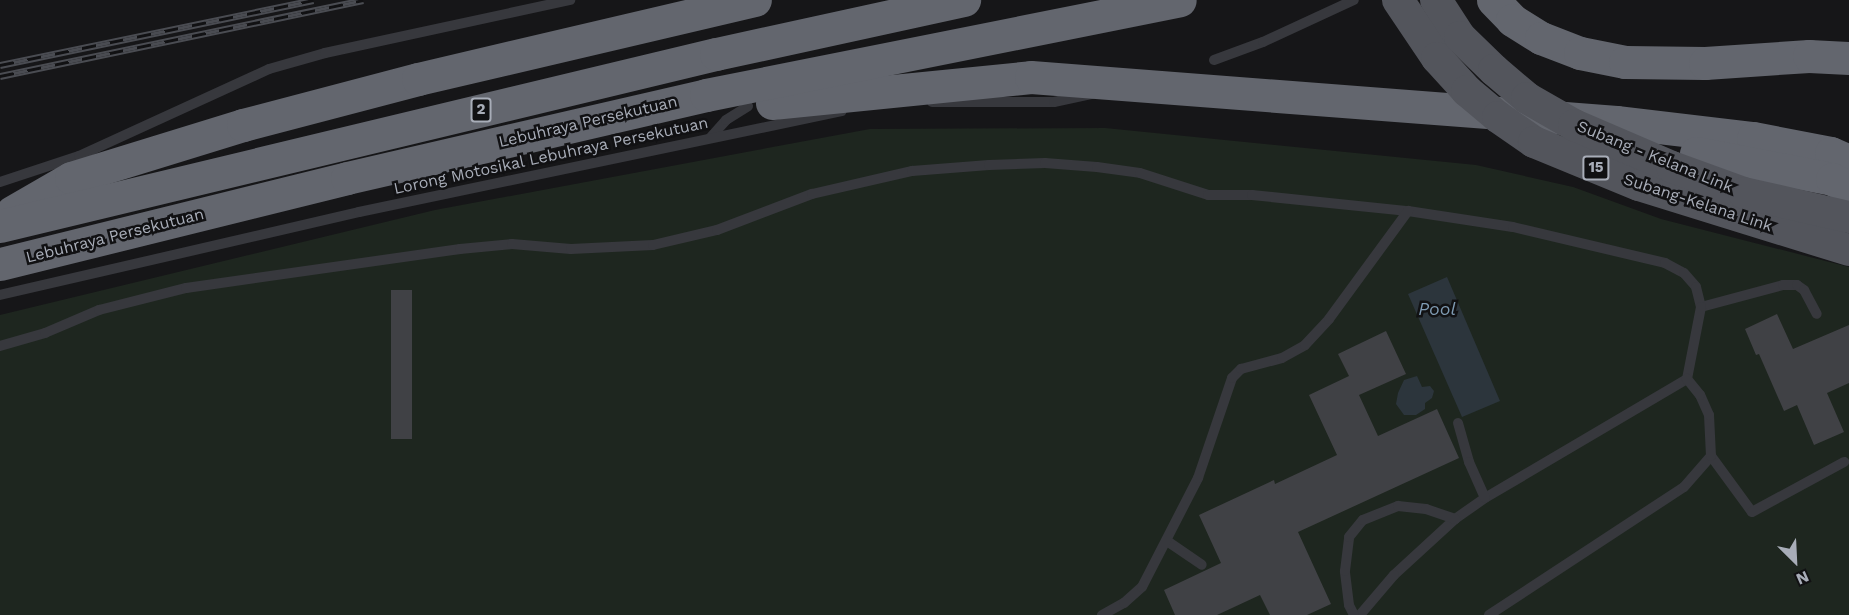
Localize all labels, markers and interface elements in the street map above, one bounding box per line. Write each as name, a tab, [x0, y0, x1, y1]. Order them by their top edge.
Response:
street label: Lebuhraya Persekutuan	[497, 92, 679, 152]
road number: 2	[470, 98, 492, 122]
street label: Lorong Motosikal Lebuhraya Persekutuan	[392, 113, 710, 199]
street label: Subang - Kelana Link	[1574, 117, 1736, 197]
road number: 15	[1581, 156, 1611, 180]
street label: Subang-Kelana Link	[1621, 170, 1775, 236]
street label: Lebuhraya Persekutuan	[24, 205, 206, 267]
water label: Pool	[1418, 298, 1456, 320]
north arrow	[1765, 531, 1825, 591]
text: N	[1793, 567, 1812, 589]

